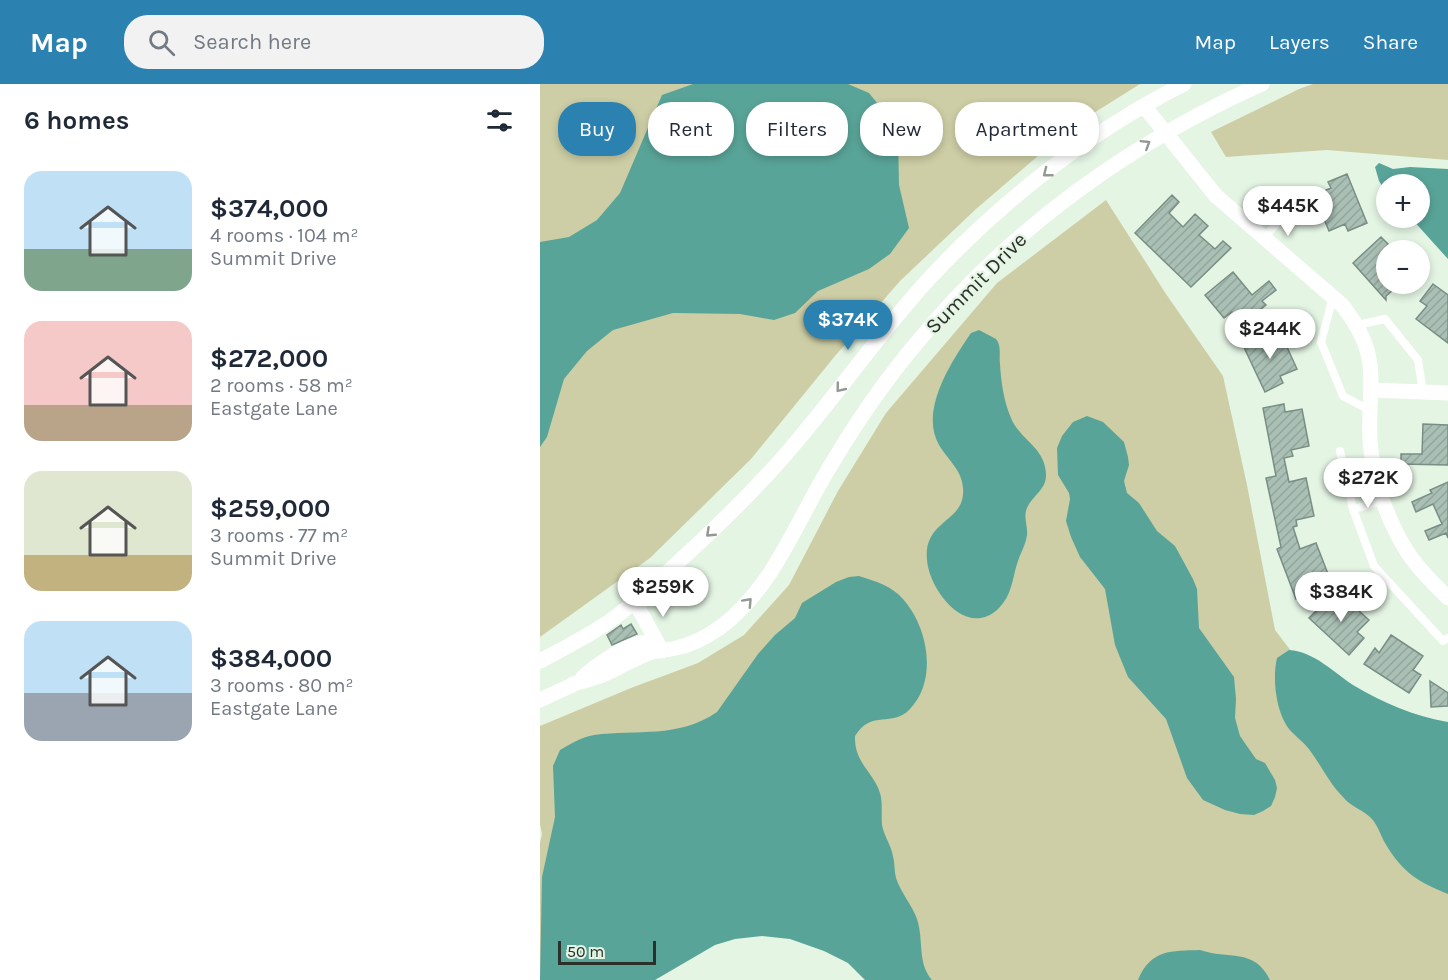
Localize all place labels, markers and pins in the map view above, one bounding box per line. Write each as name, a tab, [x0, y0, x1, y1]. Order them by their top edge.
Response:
pin: $445K	[1246, 186, 1330, 237]
pin: $374K	[806, 300, 890, 351]
pin: $244K	[1228, 309, 1312, 360]
pin: $272K	[1326, 458, 1410, 509]
pin: $259K	[621, 567, 705, 618]
pin: $384K	[1299, 572, 1383, 623]

